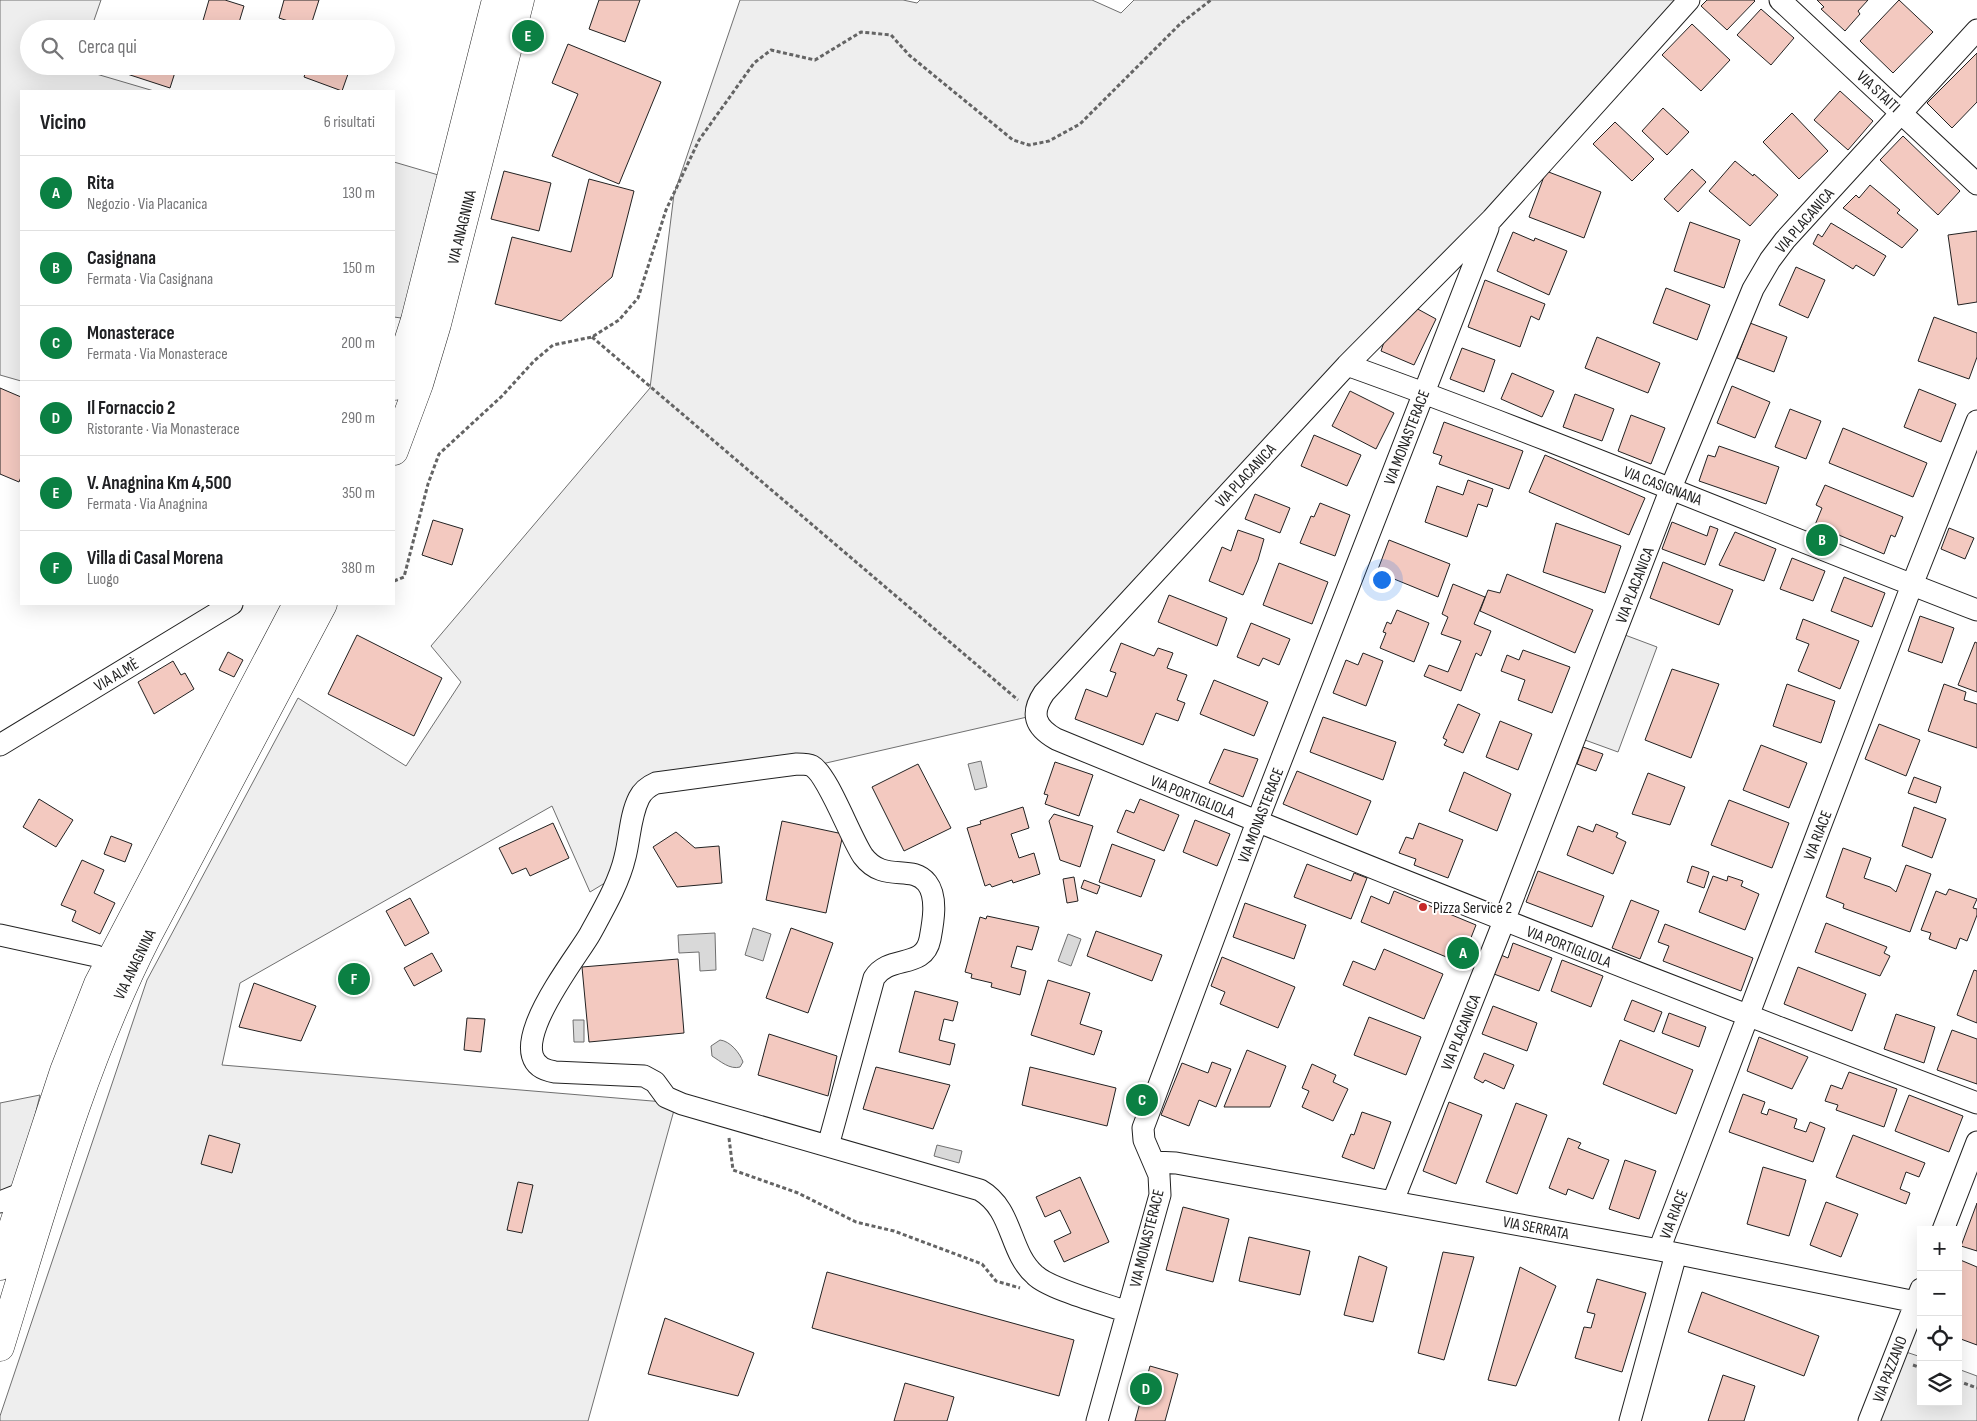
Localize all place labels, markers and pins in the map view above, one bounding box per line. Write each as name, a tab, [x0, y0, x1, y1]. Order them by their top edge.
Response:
pin: E	[512, 17, 544, 55]
pin: B	[1806, 521, 1838, 559]
place label: Pizza Service 2	[1433, 899, 1512, 918]
marker: Pizza Service 2	[1417, 901, 1429, 913]
pin: A	[1447, 934, 1479, 972]
pin: F	[338, 960, 370, 998]
pin: C	[1126, 1081, 1158, 1119]
pin: D	[1130, 1370, 1162, 1408]

